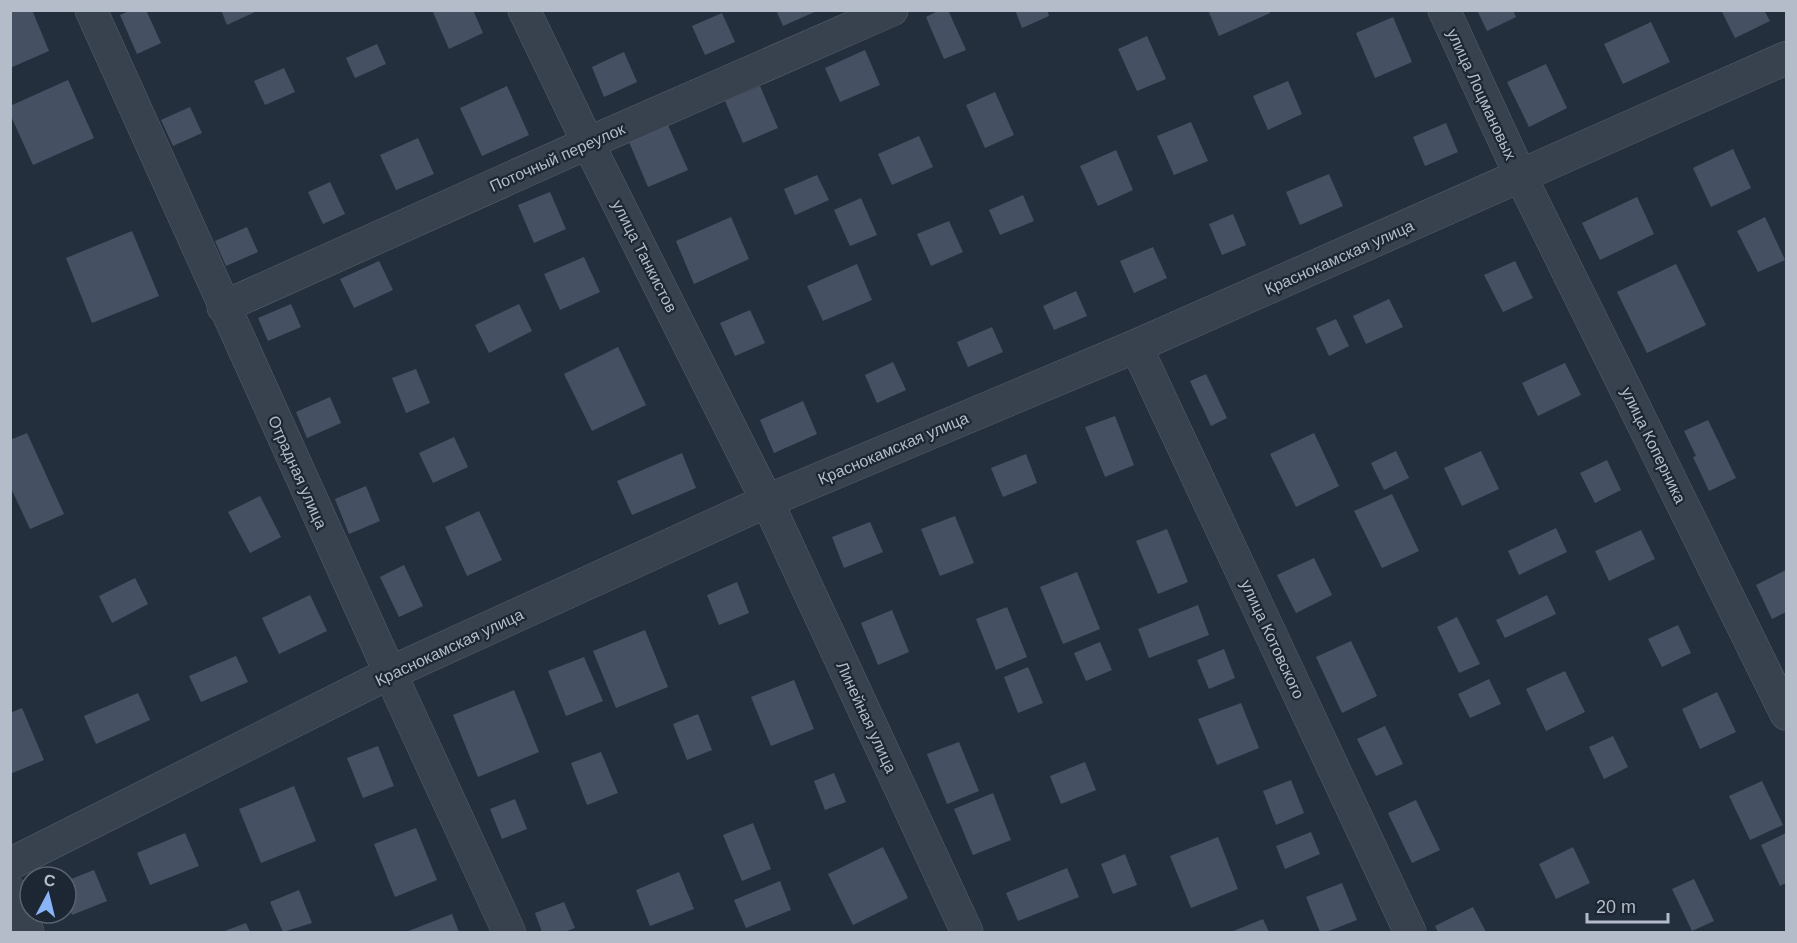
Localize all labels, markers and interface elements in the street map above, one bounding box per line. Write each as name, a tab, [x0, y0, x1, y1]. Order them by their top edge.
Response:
street label: улица Лоцмановых	[1444, 26, 1519, 162]
street label: Поточный переулок	[487, 120, 628, 195]
street label: улица Танкистов	[609, 197, 680, 315]
street label: Краснокамская улица	[1262, 217, 1416, 298]
street label: улица Коперника	[1618, 384, 1689, 506]
street label: Краснокамская улица	[816, 409, 971, 488]
street label: Отрадная улица	[265, 413, 330, 531]
street label: улица Котовского	[1238, 577, 1308, 701]
street label: Краснокамская улица	[372, 606, 526, 689]
street label: Линейная улица	[833, 659, 900, 776]
north arrow	[18, 865, 78, 925]
text: С	[43, 871, 57, 890]
scale bar	[1587, 886, 1668, 924]
text: 20 m	[1596, 897, 1636, 917]

